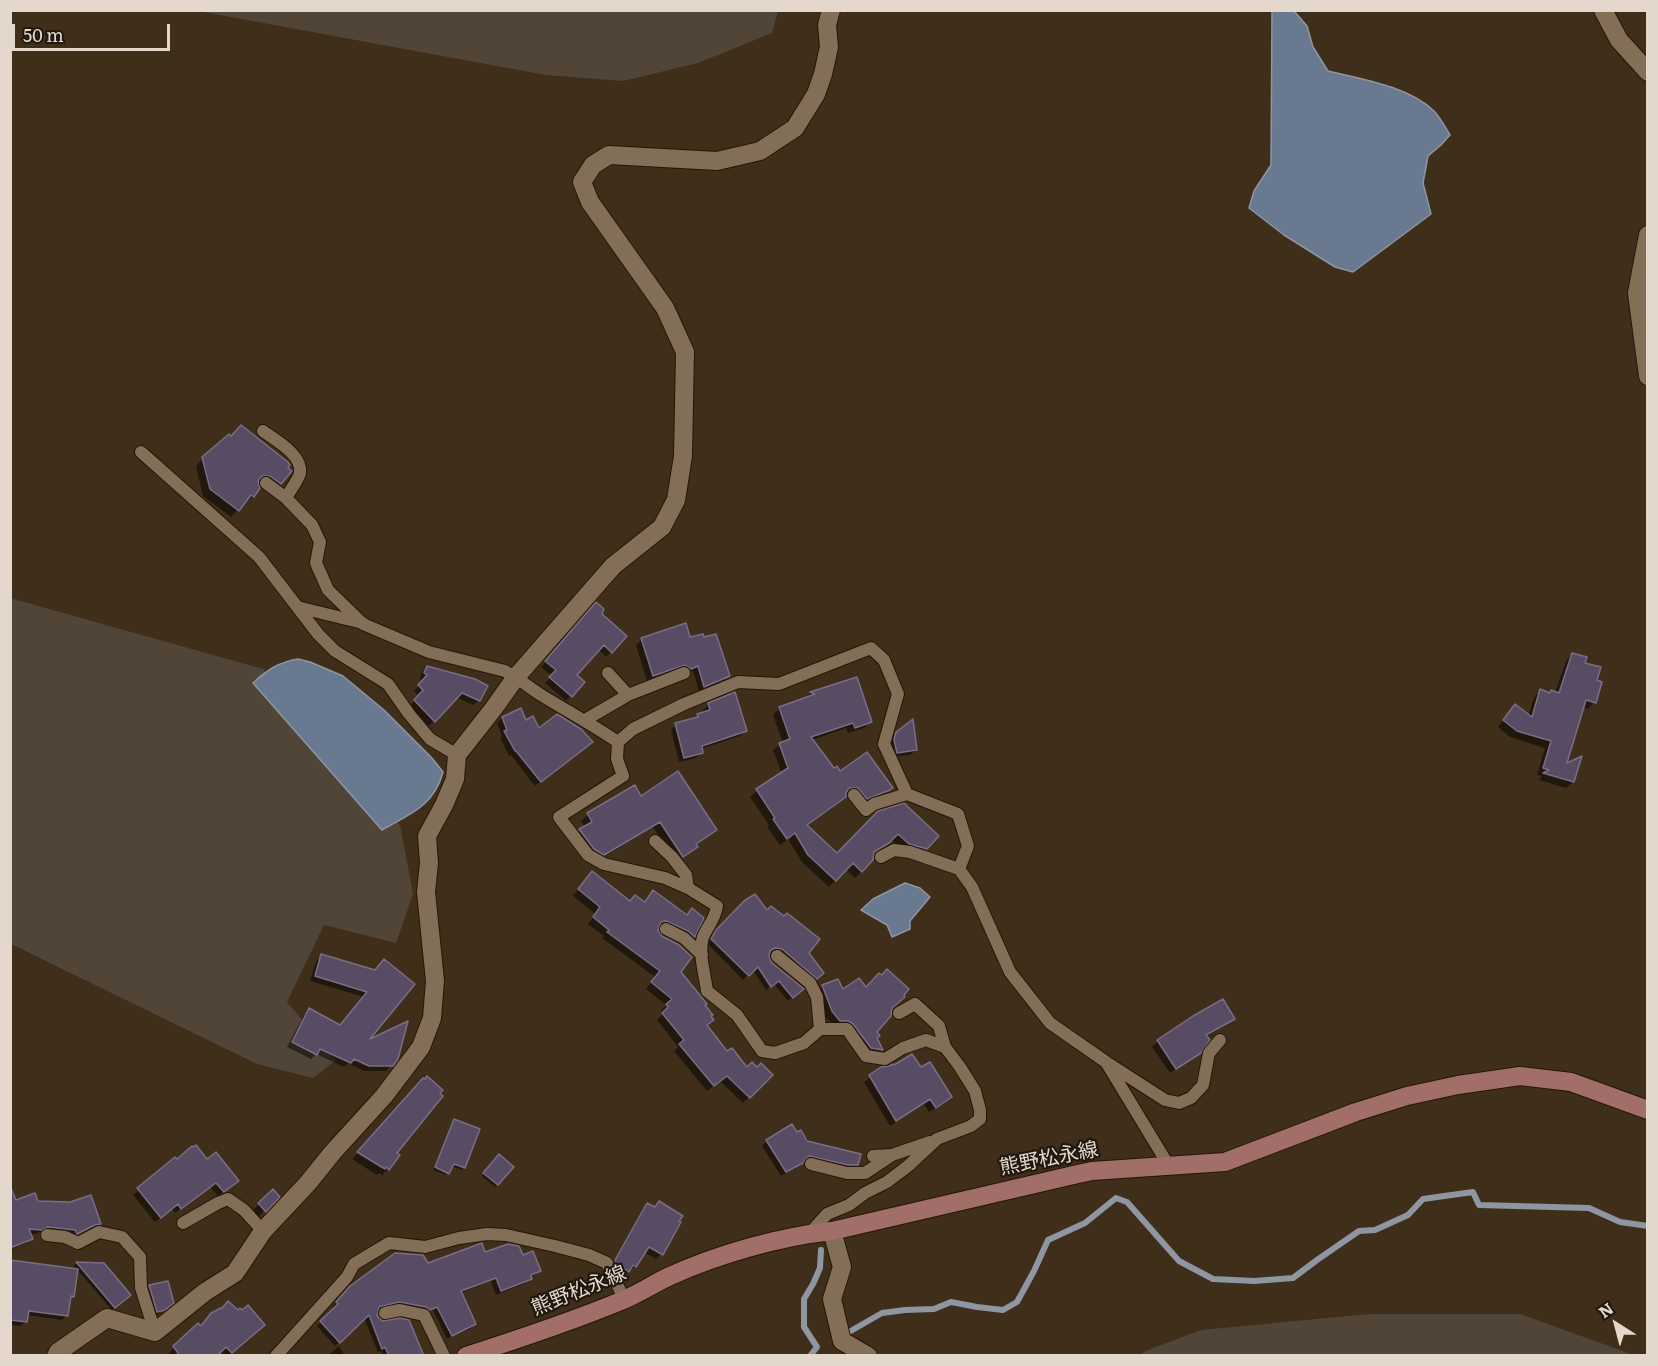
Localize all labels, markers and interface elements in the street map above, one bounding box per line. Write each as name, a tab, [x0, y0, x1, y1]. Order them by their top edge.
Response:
scale bar	[15, 12, 172, 50]
text: 50 m	[23, 21, 64, 48]
street label: 熊野松永線	[998, 1138, 1100, 1180]
street label: 熊野松永線	[528, 1261, 630, 1321]
north arrow	[1586, 1294, 1646, 1354]
text: N	[1593, 1296, 1618, 1323]

